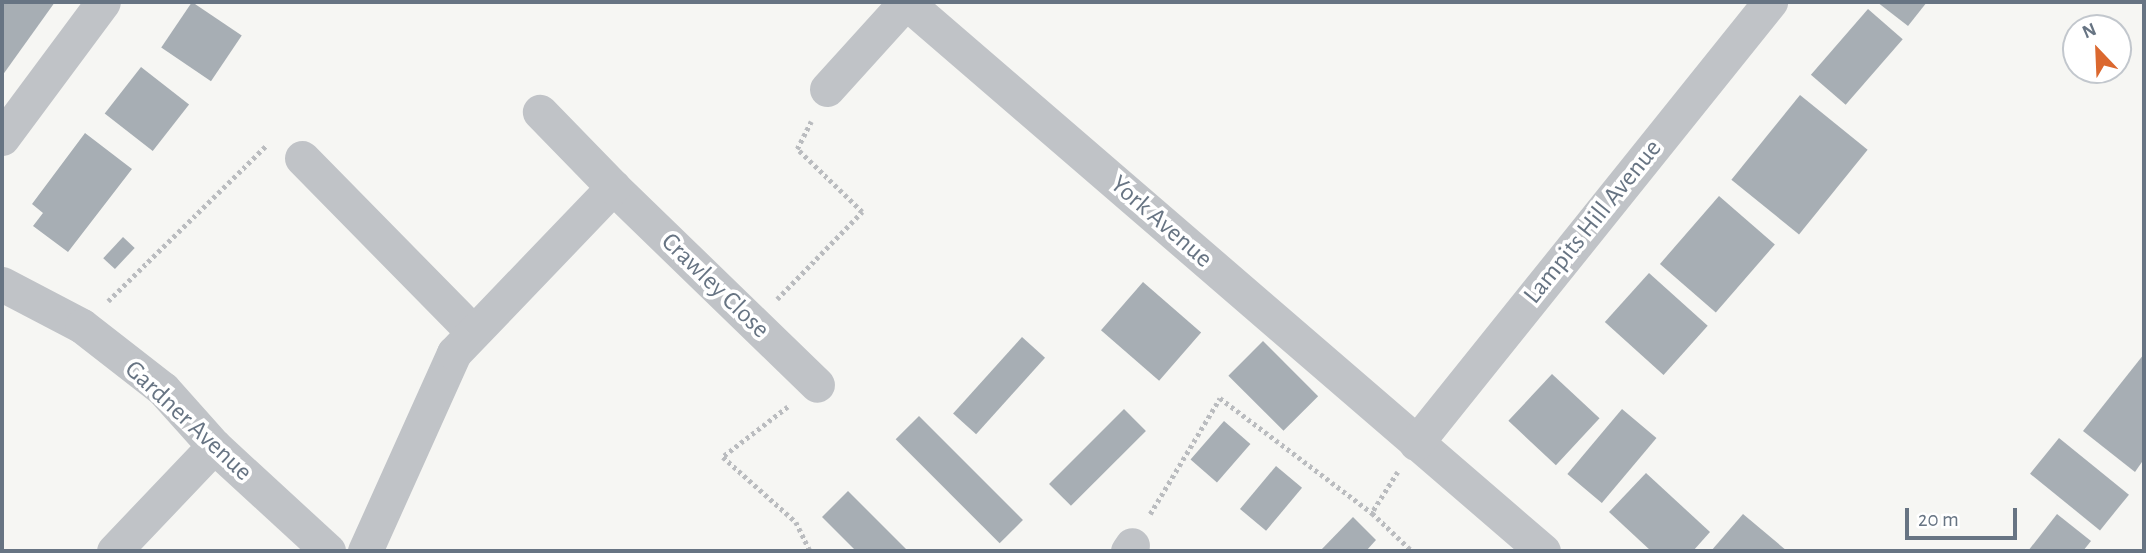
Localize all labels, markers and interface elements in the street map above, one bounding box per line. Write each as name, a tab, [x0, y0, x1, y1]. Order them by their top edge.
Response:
north arrow	[2062, 14, 2132, 84]
text: N	[2080, 20, 2099, 42]
street label: Lampits Hill Avenue	[1517, 134, 1669, 310]
street label: York Avenue	[1104, 169, 1218, 275]
street label: Crawley Close	[654, 227, 776, 345]
street label: Gardner Avenue	[118, 354, 258, 488]
scale bar	[1908, 494, 2020, 538]
text: 20 m	[1918, 509, 1959, 530]

